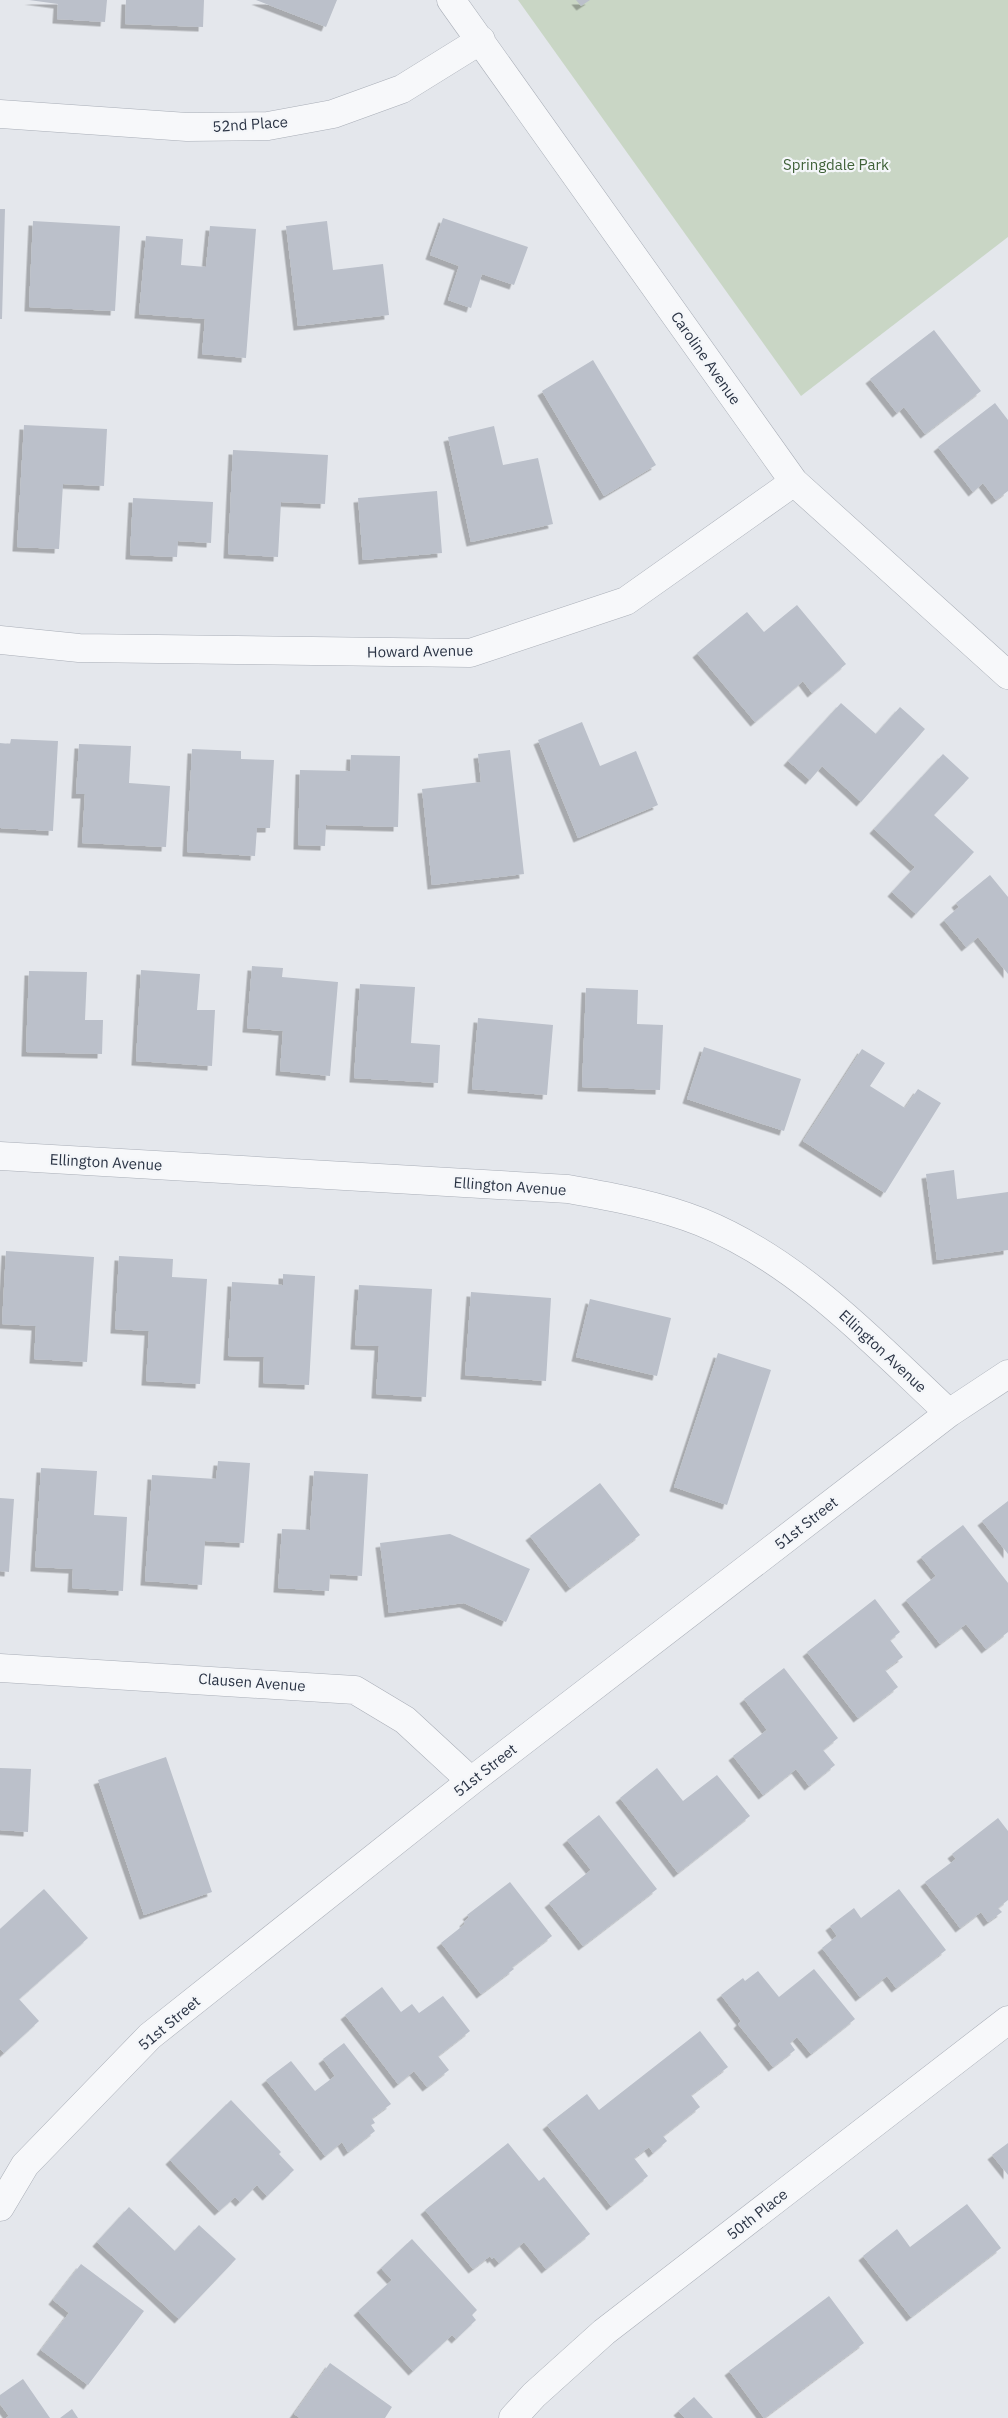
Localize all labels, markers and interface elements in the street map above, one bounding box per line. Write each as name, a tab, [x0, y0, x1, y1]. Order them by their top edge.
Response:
street label: 52nd Place	[212, 112, 288, 136]
park label: Springdale Park	[783, 155, 889, 174]
street label: Caroline Avenue	[667, 308, 745, 408]
street label: Howard Avenue	[367, 641, 473, 661]
street label: Ellington Avenue	[49, 1150, 163, 1174]
street label: Ellington Avenue	[453, 1173, 567, 1199]
street label: Ellington Avenue	[835, 1306, 931, 1396]
street label: 51st Street	[771, 1492, 841, 1554]
street label: Clausen Avenue	[198, 1669, 306, 1695]
street label: 51st Street	[450, 1739, 520, 1801]
street label: 51st Street	[134, 1992, 204, 2054]
street label: 50th Place	[723, 2184, 791, 2244]

